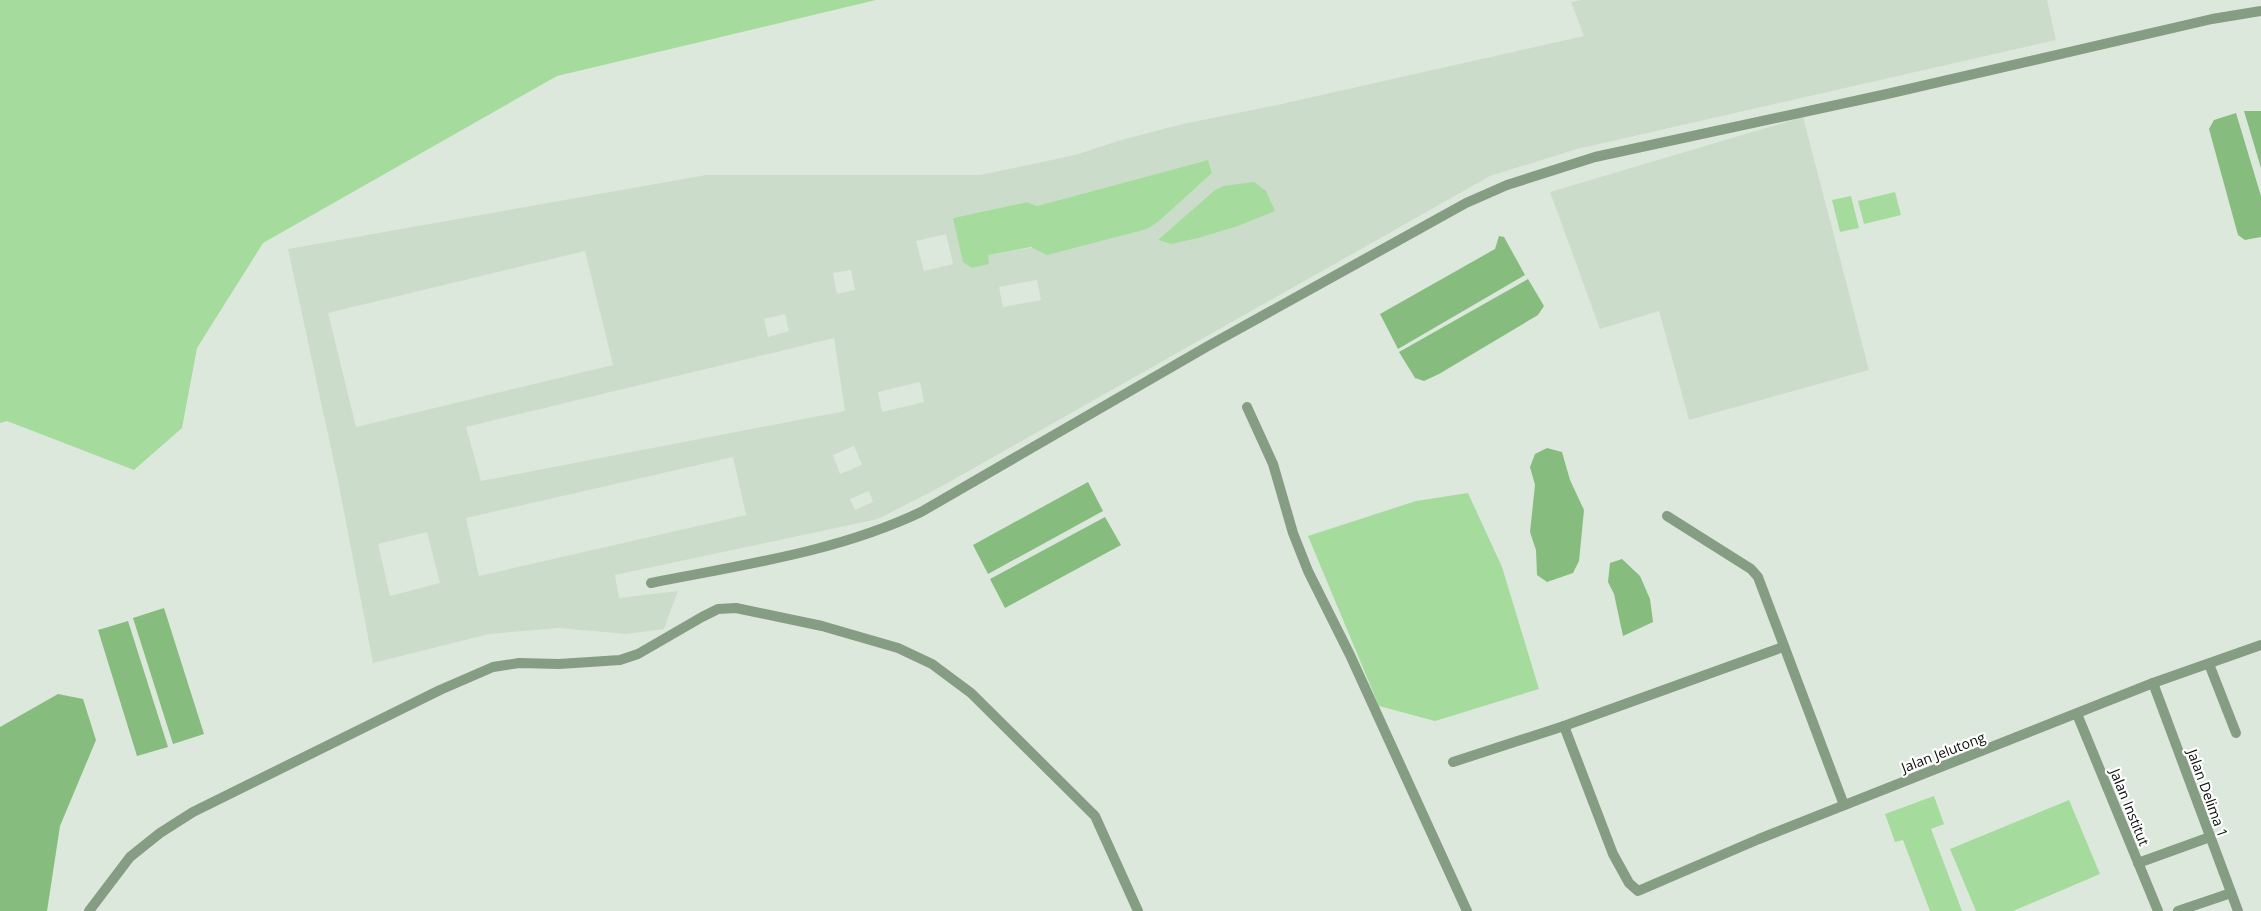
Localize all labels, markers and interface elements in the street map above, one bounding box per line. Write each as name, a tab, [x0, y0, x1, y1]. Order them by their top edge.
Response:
street label: Jalan Jelutong	[1896, 727, 1988, 777]
street label: Jalan Delima 1	[2183, 744, 2233, 840]
street label: Jalan Institut	[2105, 764, 2154, 848]

